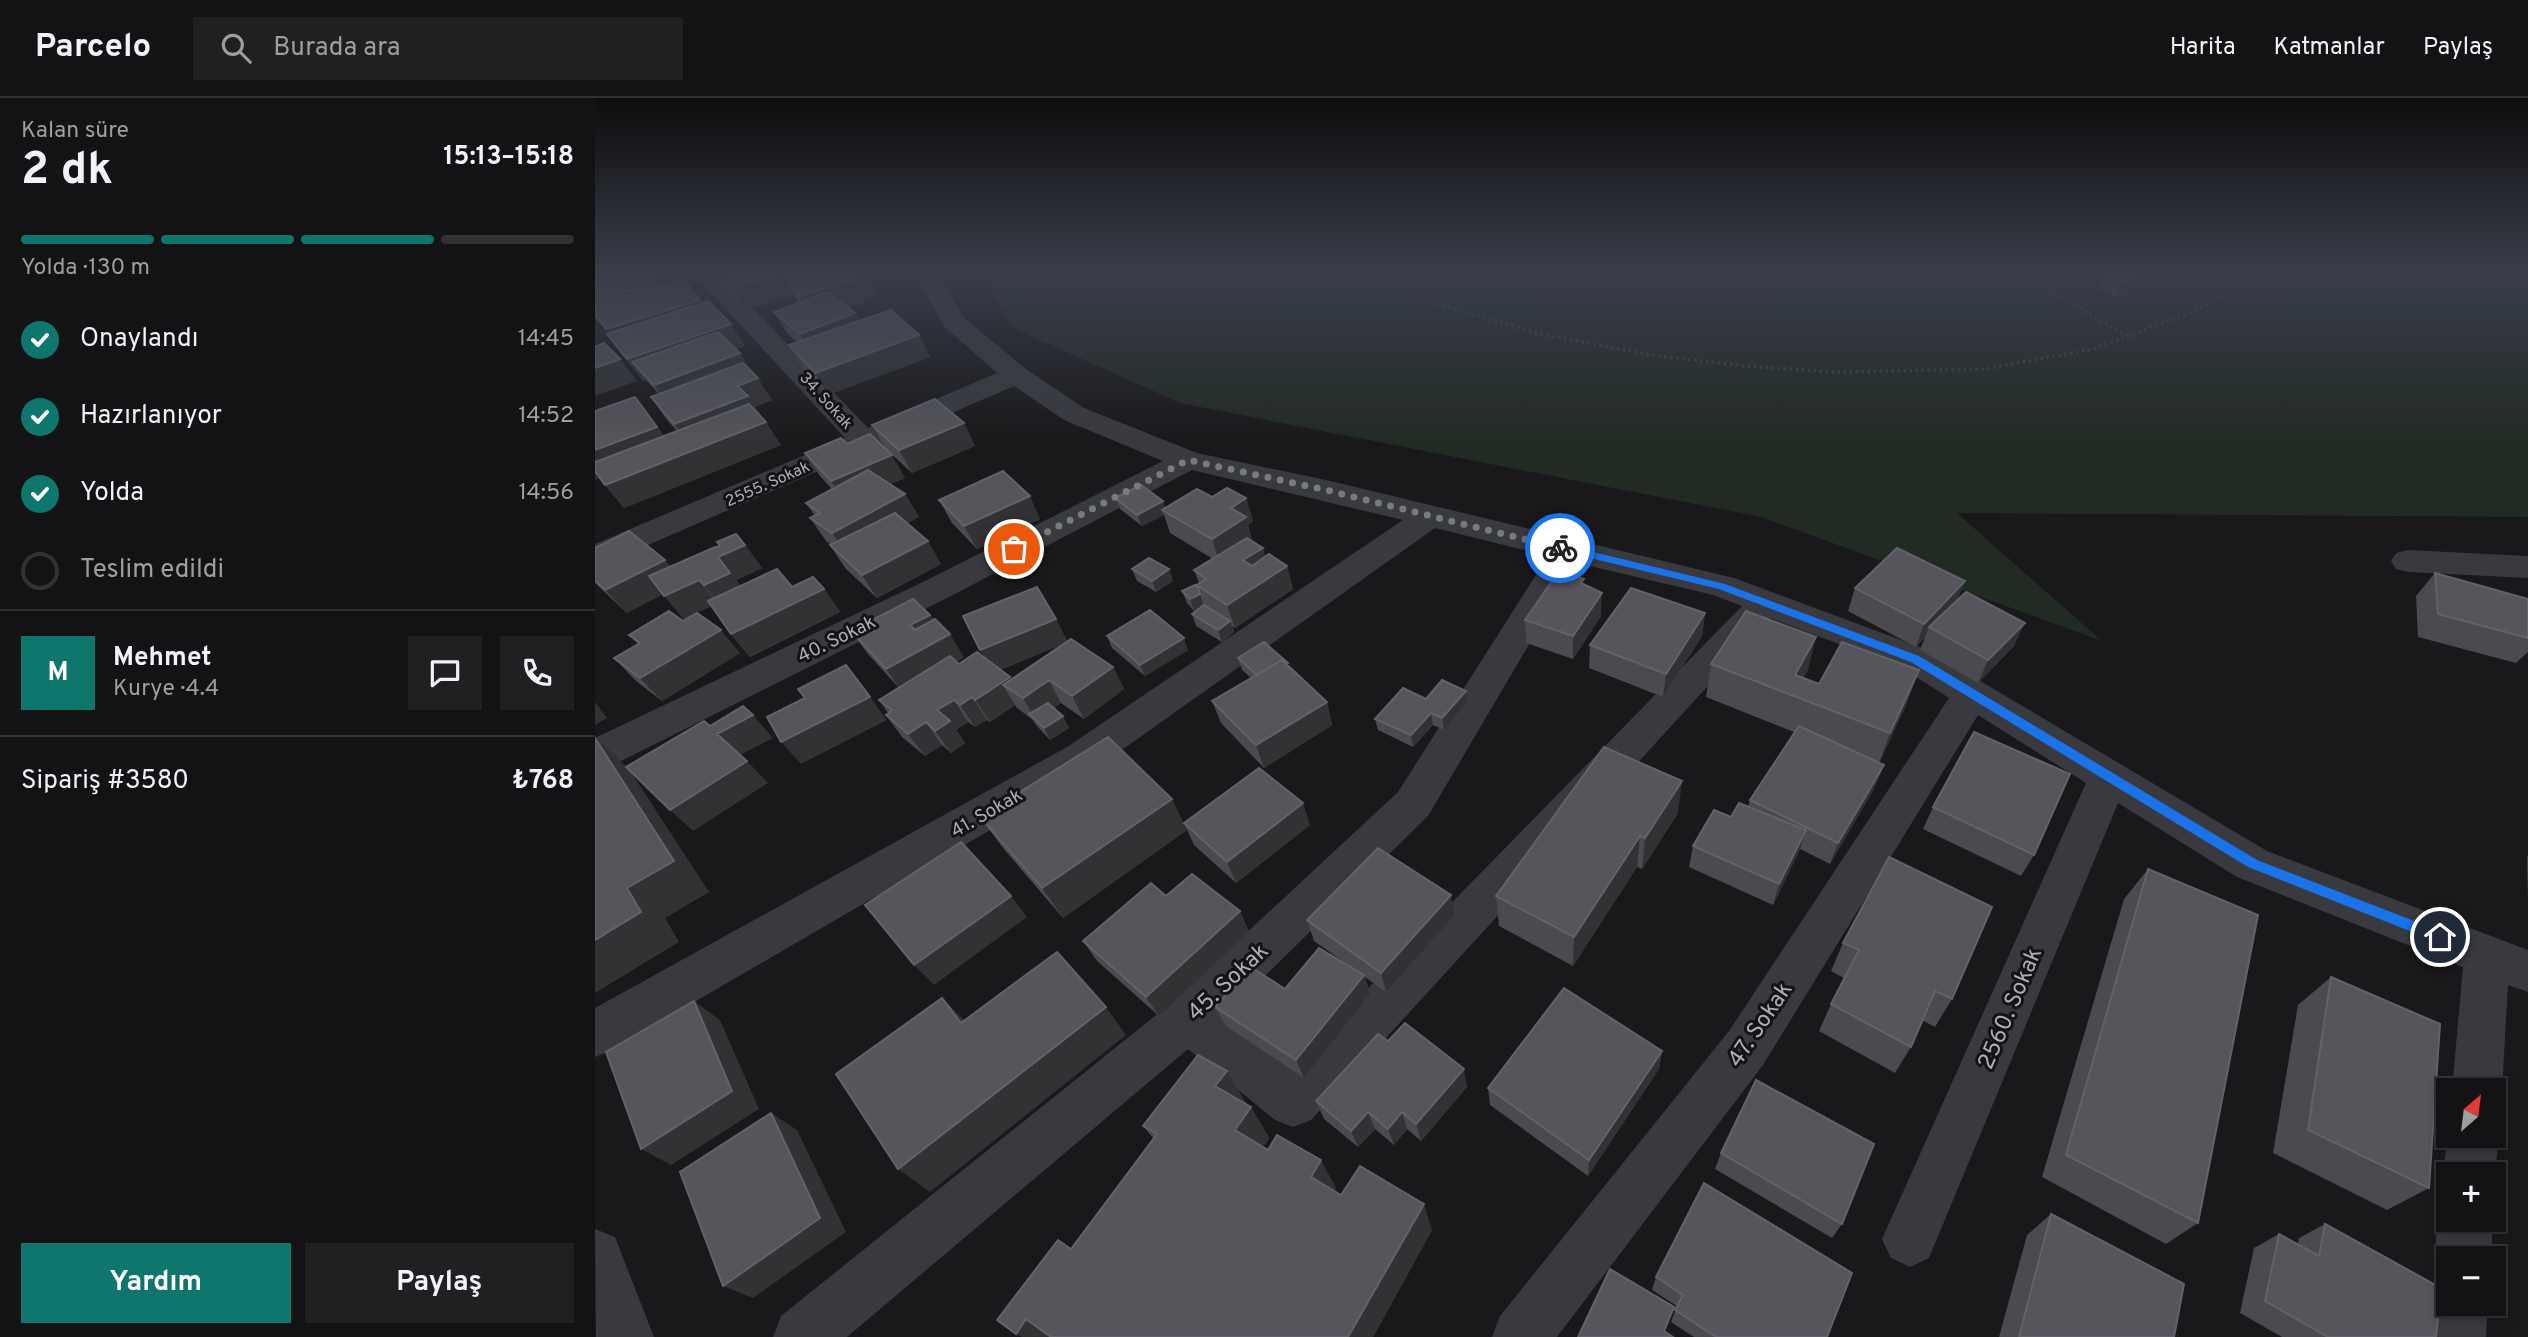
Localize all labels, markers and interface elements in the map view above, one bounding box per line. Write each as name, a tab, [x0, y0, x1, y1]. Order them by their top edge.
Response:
search box	[193, 17, 683, 80]
text: Parcelo	[35, 27, 151, 69]
icon: search	[217, 29, 255, 67]
text: Burada ara	[273, 32, 401, 65]
text: Harita	[2170, 33, 2236, 63]
text: Katmanlar	[2274, 33, 2385, 63]
text: Paylaş	[2423, 33, 2493, 63]
text: Kalan süre	[21, 117, 129, 146]
text: 15:13–15:18	[443, 141, 574, 174]
text: 2 dk	[21, 142, 113, 201]
text: Yolda · 130 m	[21, 254, 150, 283]
icon: check	[21, 321, 59, 359]
text: Onaylandı	[80, 323, 198, 356]
text: 14:45	[518, 325, 574, 354]
street label: 34. Sokak	[795, 369, 856, 434]
icon: check	[21, 398, 59, 436]
text: Hazırlanıyor	[80, 400, 222, 433]
text: 14:52	[518, 402, 574, 431]
street label: 2555. Sokak	[723, 457, 813, 512]
icon: check	[21, 475, 59, 513]
text: Yolda	[80, 477, 144, 510]
text: 14:56	[518, 479, 574, 508]
courier	[1525, 513, 1595, 583]
pin	[984, 519, 1044, 579]
icon: bike	[1541, 529, 1579, 567]
icon: bag	[995, 530, 1033, 568]
text: Teslim edildi	[80, 554, 224, 587]
street label: 40. Sokak	[794, 611, 880, 669]
button: chat	[408, 636, 482, 710]
button: phone	[500, 636, 574, 710]
text: Mehmet	[113, 642, 212, 675]
text: M	[47, 657, 69, 690]
text: Kurye · 4.4	[113, 675, 219, 704]
text: Sipariş #3580	[21, 765, 189, 798]
text: ₺768	[512, 765, 574, 798]
street label: 41. Sokak	[947, 784, 1027, 844]
pin	[2410, 907, 2470, 967]
icon: home	[2421, 918, 2459, 956]
street label: 45. Sokak	[1182, 938, 1276, 1028]
street label: 2560. Sokak	[1973, 944, 2050, 1074]
street label: 47. Sokak	[1722, 977, 1800, 1074]
north arrow	[2436, 1078, 2506, 1148]
map controls	[2436, 1078, 2506, 1316]
button: +	[2436, 1162, 2506, 1232]
button: Yardım	[21, 1243, 291, 1323]
button: Paylaş	[305, 1243, 574, 1323]
button: −	[2436, 1246, 2506, 1316]

